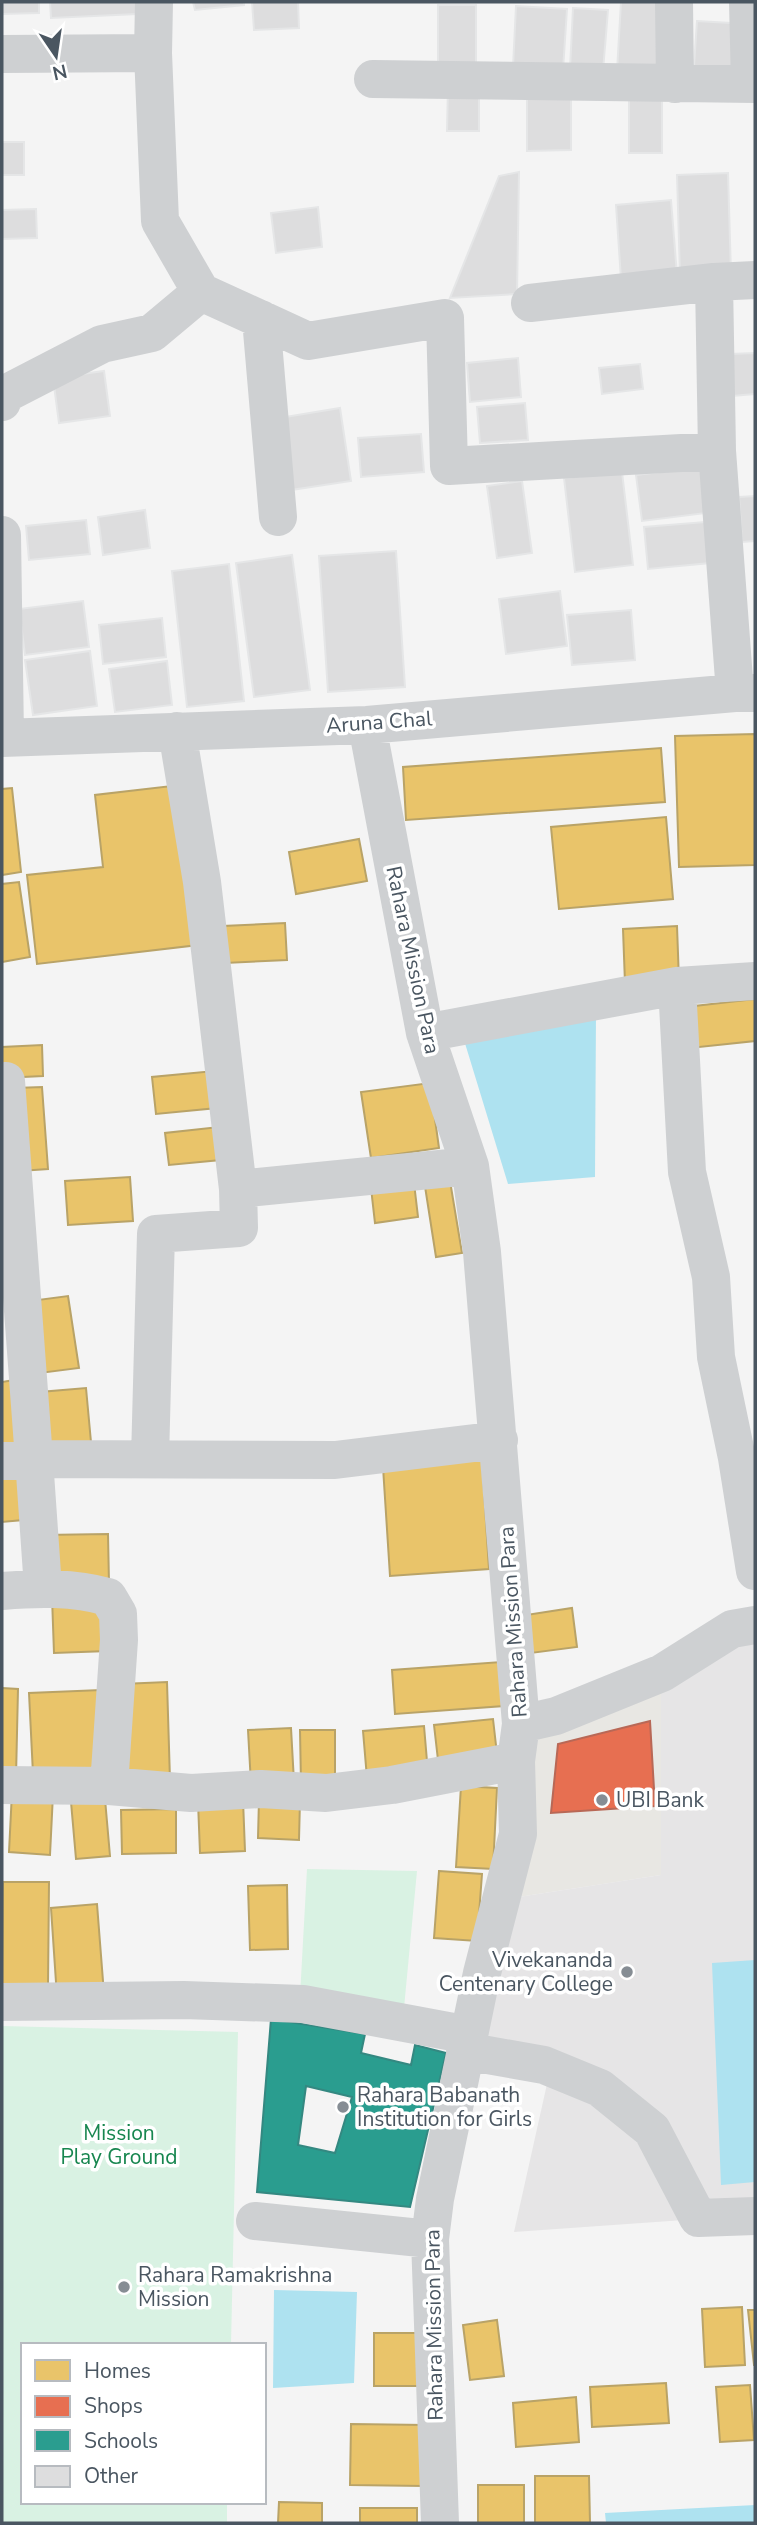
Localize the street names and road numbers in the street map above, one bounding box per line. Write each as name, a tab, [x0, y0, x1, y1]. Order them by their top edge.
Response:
street label: Aruna Chal	[325, 704, 434, 740]
street label: Rahara Mission Para	[379, 863, 447, 1057]
street label: Rahara Mission Para	[492, 1525, 534, 1719]
street label: Rahara Mission Para	[418, 2229, 450, 2421]

